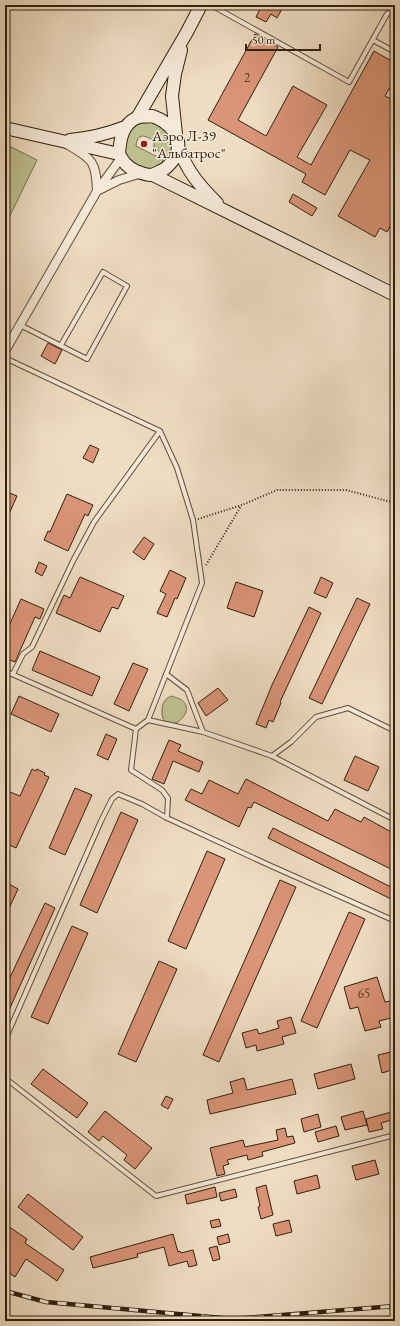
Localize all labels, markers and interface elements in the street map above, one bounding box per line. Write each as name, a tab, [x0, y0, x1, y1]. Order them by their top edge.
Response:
scale bar	[246, 26, 320, 52]
text: 50 m	[252, 32, 276, 48]
house number: 2	[244, 69, 251, 86]
place label: Аэро Л-39 "Альбатрос"	[151, 126, 226, 162]
marker: Аэро Л-39 "Альбатрос"	[139, 139, 149, 149]
house number: 65	[358, 985, 370, 1002]

